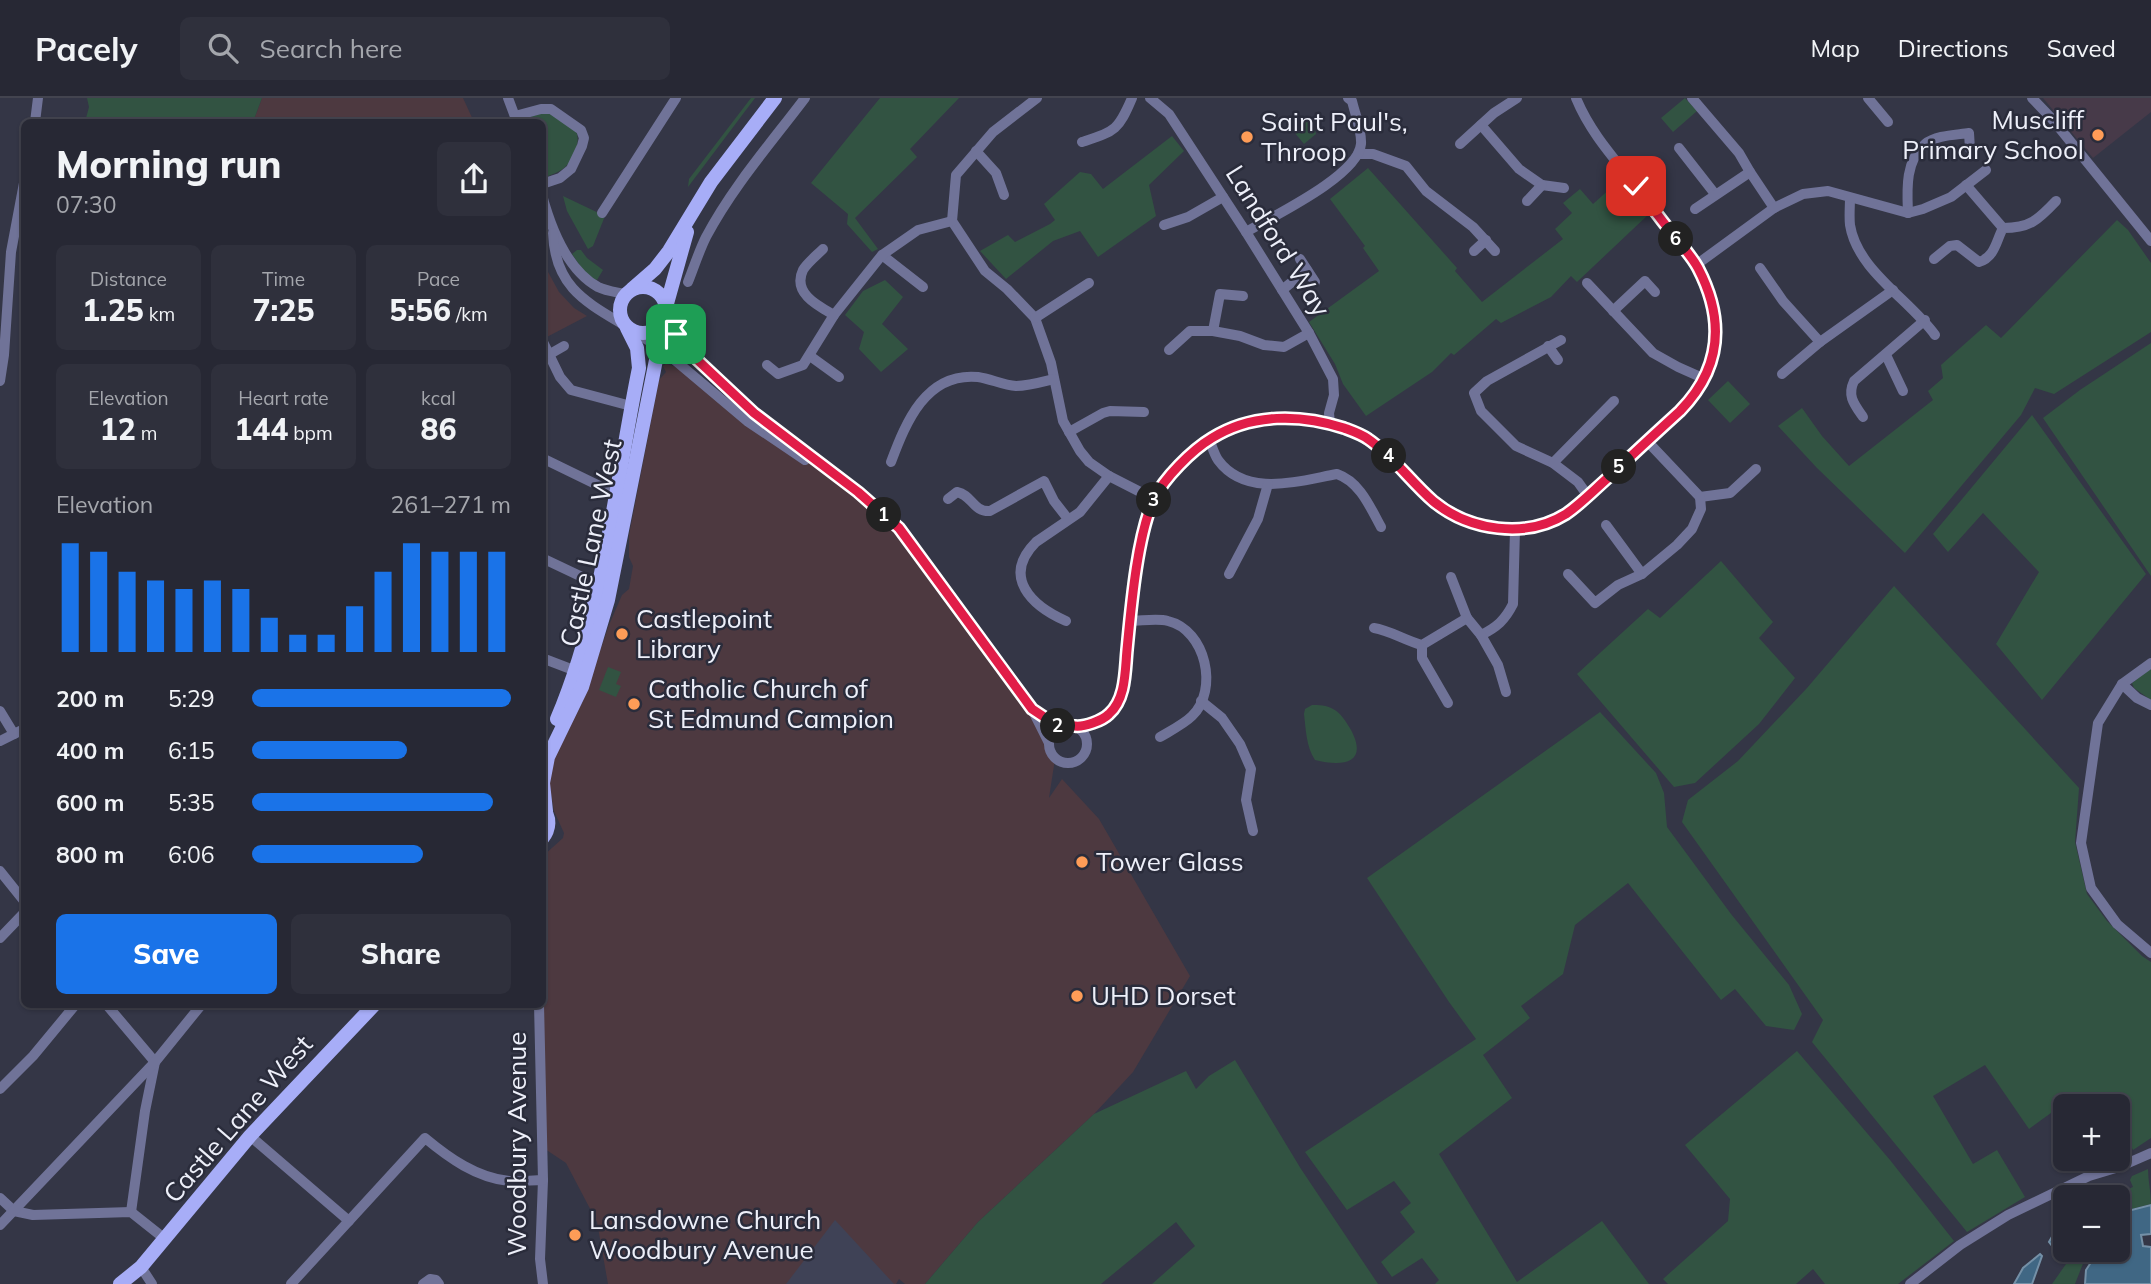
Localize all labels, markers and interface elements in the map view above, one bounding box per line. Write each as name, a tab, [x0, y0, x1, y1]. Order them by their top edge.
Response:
search box	[180, 17, 670, 80]
text: Pacely	[35, 28, 138, 69]
icon: search	[204, 29, 242, 67]
text: Search here	[260, 32, 403, 65]
text: Map	[1810, 33, 1860, 63]
text: Directions	[1898, 33, 2009, 63]
text: Saved	[2047, 33, 2116, 63]
place label: Muscliff Primary School	[1902, 103, 2085, 166]
place label: Saint Paul's, Throop	[1261, 105, 1408, 168]
marker: Muscliff Primary School	[2090, 127, 2106, 143]
marker: Saint Paul's, Throop	[1239, 129, 1255, 145]
text: Morning run	[56, 140, 282, 188]
button: share	[437, 142, 511, 216]
pin	[1606, 156, 1666, 216]
street label: Landford Way	[1219, 159, 1338, 323]
icon: check	[1617, 167, 1655, 205]
text: 07:30	[56, 190, 116, 219]
pin: 6	[1658, 222, 1694, 256]
text: 6	[1670, 226, 1681, 250]
text: Distance	[90, 267, 167, 291]
text: Time	[262, 267, 305, 291]
text: Pace	[417, 267, 460, 291]
text: 1.25	[82, 291, 144, 329]
text: 7:25	[253, 291, 314, 329]
text: 5:56	[389, 291, 451, 329]
text: km	[144, 302, 175, 326]
text: /km	[451, 302, 488, 326]
pin	[646, 304, 706, 364]
icon: arrive	[657, 315, 695, 353]
text: Elevation	[88, 386, 169, 410]
text: Heart rate	[238, 386, 329, 410]
text: kcal	[421, 386, 456, 410]
text: 12	[100, 410, 136, 448]
text: 144	[234, 410, 288, 448]
text: 86	[421, 410, 457, 448]
text: m	[136, 421, 157, 445]
text: bpm	[288, 421, 333, 445]
street label: Castle Lane West	[552, 436, 629, 650]
pin: 4	[1372, 438, 1406, 474]
text: 4	[1383, 443, 1394, 467]
pin: 5	[1602, 450, 1636, 484]
text: 5	[1613, 454, 1624, 478]
pin: 3	[1136, 482, 1172, 518]
text: 3	[1148, 487, 1159, 511]
text: Elevation	[56, 490, 153, 519]
text: 261–271 m	[390, 490, 511, 519]
pin: 1	[866, 498, 902, 532]
text: 1	[878, 502, 889, 526]
place label: Castlepoint Library	[636, 602, 772, 665]
marker: Castlepoint Library	[614, 626, 630, 642]
place label: Catholic Church of St Edmund Campion	[648, 672, 894, 735]
text: 200 m	[56, 684, 124, 713]
text: 5:29	[168, 684, 215, 713]
marker: Catholic Church of St Edmund Campion	[626, 696, 642, 712]
pin: 2	[1040, 708, 1076, 744]
text: 2	[1052, 713, 1063, 737]
text: 400 m	[56, 736, 124, 765]
text: 6:15	[168, 736, 215, 765]
text: 600 m	[56, 788, 124, 817]
text: 5:35	[168, 788, 215, 817]
text: 800 m	[56, 840, 124, 869]
text: 6:06	[168, 840, 215, 869]
place label: Tower Glass	[1096, 845, 1244, 878]
marker: Tower Glass	[1074, 854, 1090, 870]
button: Save	[56, 914, 277, 994]
button: Share	[291, 914, 511, 994]
place label: UHD Dorset	[1091, 979, 1236, 1012]
marker: UHD Dorset	[1069, 988, 1085, 1004]
street label: Castle Lane West	[156, 1028, 319, 1209]
street label: Woodbury Avenue	[500, 1032, 533, 1256]
map controls	[2053, 1094, 2130, 1262]
button: +	[2053, 1094, 2130, 1171]
button: −	[2053, 1185, 2130, 1262]
place label: Lansdowne Church Woodbury Avenue	[589, 1203, 821, 1266]
marker: Lansdowne Church Woodbury Avenue	[567, 1227, 583, 1243]

